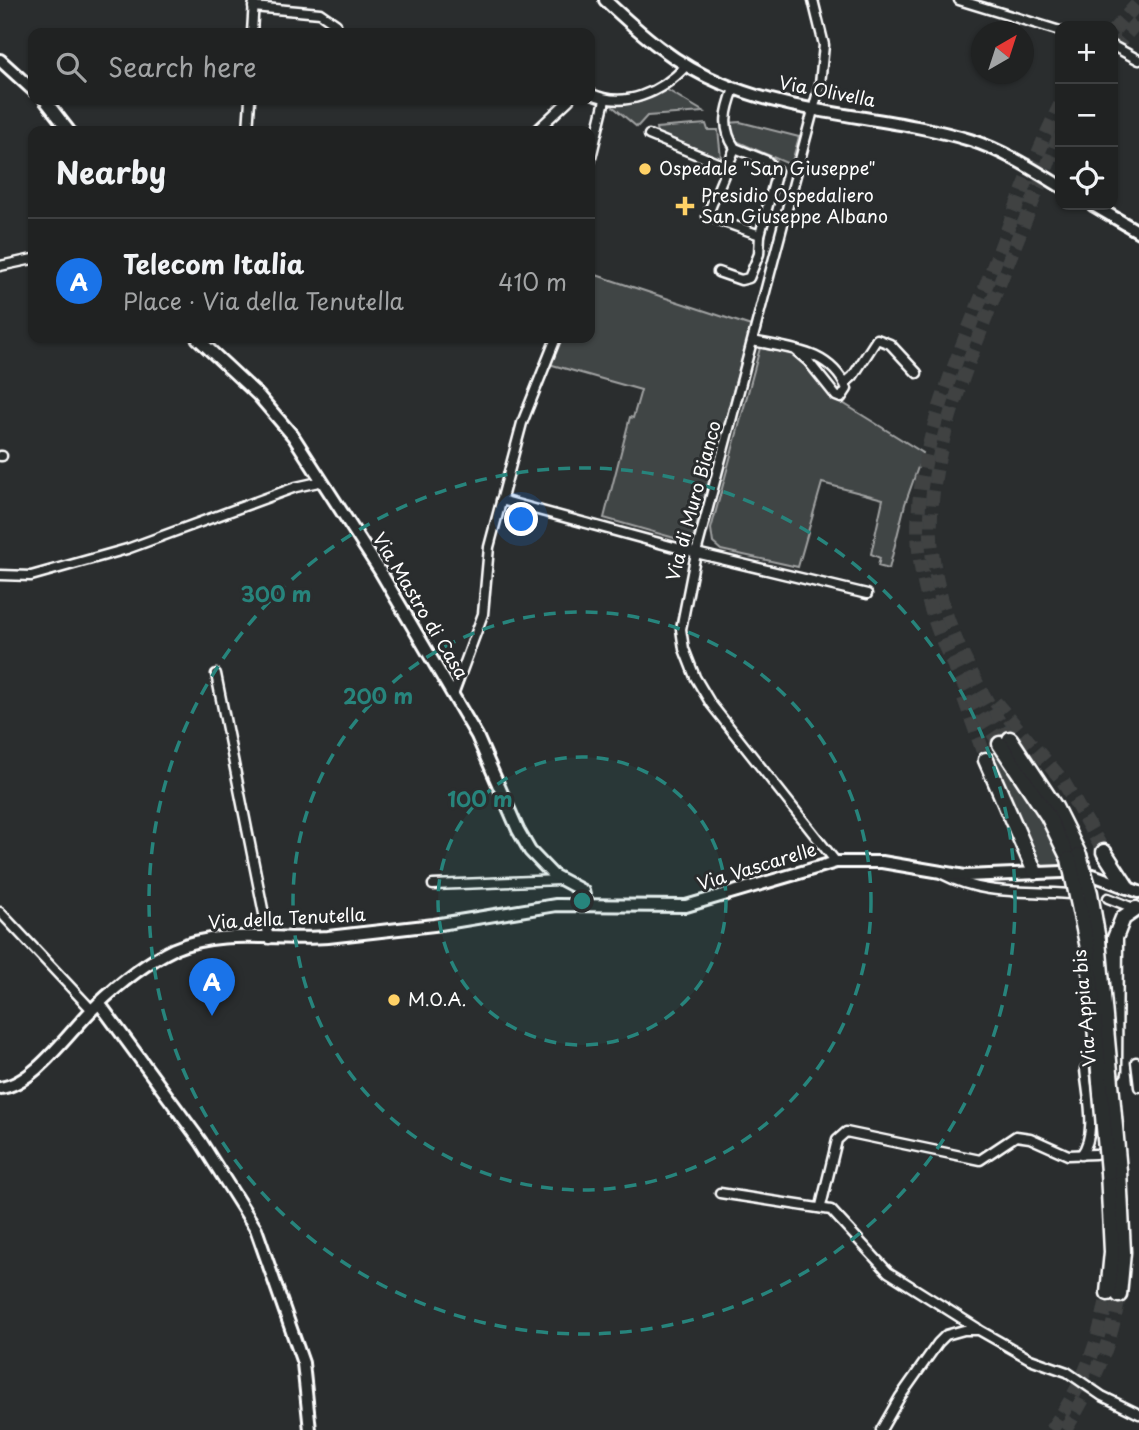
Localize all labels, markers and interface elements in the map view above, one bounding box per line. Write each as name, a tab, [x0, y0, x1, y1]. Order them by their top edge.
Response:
north arrow	[971, 21, 1034, 84]
map controls	[1055, 21, 1118, 210]
button: +	[1055, 21, 1118, 84]
search box	[28, 28, 595, 105]
text: Search here	[108, 47, 257, 86]
icon: search	[52, 48, 90, 86]
street label: Via Olivella	[777, 68, 879, 113]
button: −	[1055, 84, 1118, 147]
button: locate	[1055, 147, 1118, 210]
text: Nearby	[56, 149, 166, 194]
place label: Ospedale "San Giuseppe"	[659, 154, 876, 181]
marker: Ospedale "San Giuseppe"	[637, 161, 653, 177]
place label: Presidio Ospedaliero San Giuseppe Albano	[701, 181, 888, 229]
marker: Presidio Ospedaliero San Giuseppe Albano	[675, 196, 695, 216]
text: Telecom Italia	[123, 244, 305, 283]
text: A	[70, 264, 88, 299]
text: 410 m	[498, 264, 567, 299]
text: Place · Via della Tenutella	[123, 283, 404, 318]
street label: Via di Muro Bianco	[658, 417, 727, 584]
your location	[504, 502, 538, 536]
street label: Via Mastro di Casa	[367, 527, 476, 684]
text: 300 m	[241, 577, 311, 609]
text: 200 m	[343, 679, 413, 711]
text: 100 m	[447, 782, 513, 814]
street label: Via Vascarelle	[694, 835, 820, 897]
centre of rings	[570, 889, 594, 913]
street label: Via della Tenutella	[208, 900, 367, 935]
street label: Via Appia bis	[1065, 948, 1102, 1068]
pin: A	[189, 958, 235, 1016]
place label: M.O.A.	[408, 985, 466, 1012]
marker: M.O.A.	[386, 992, 402, 1008]

